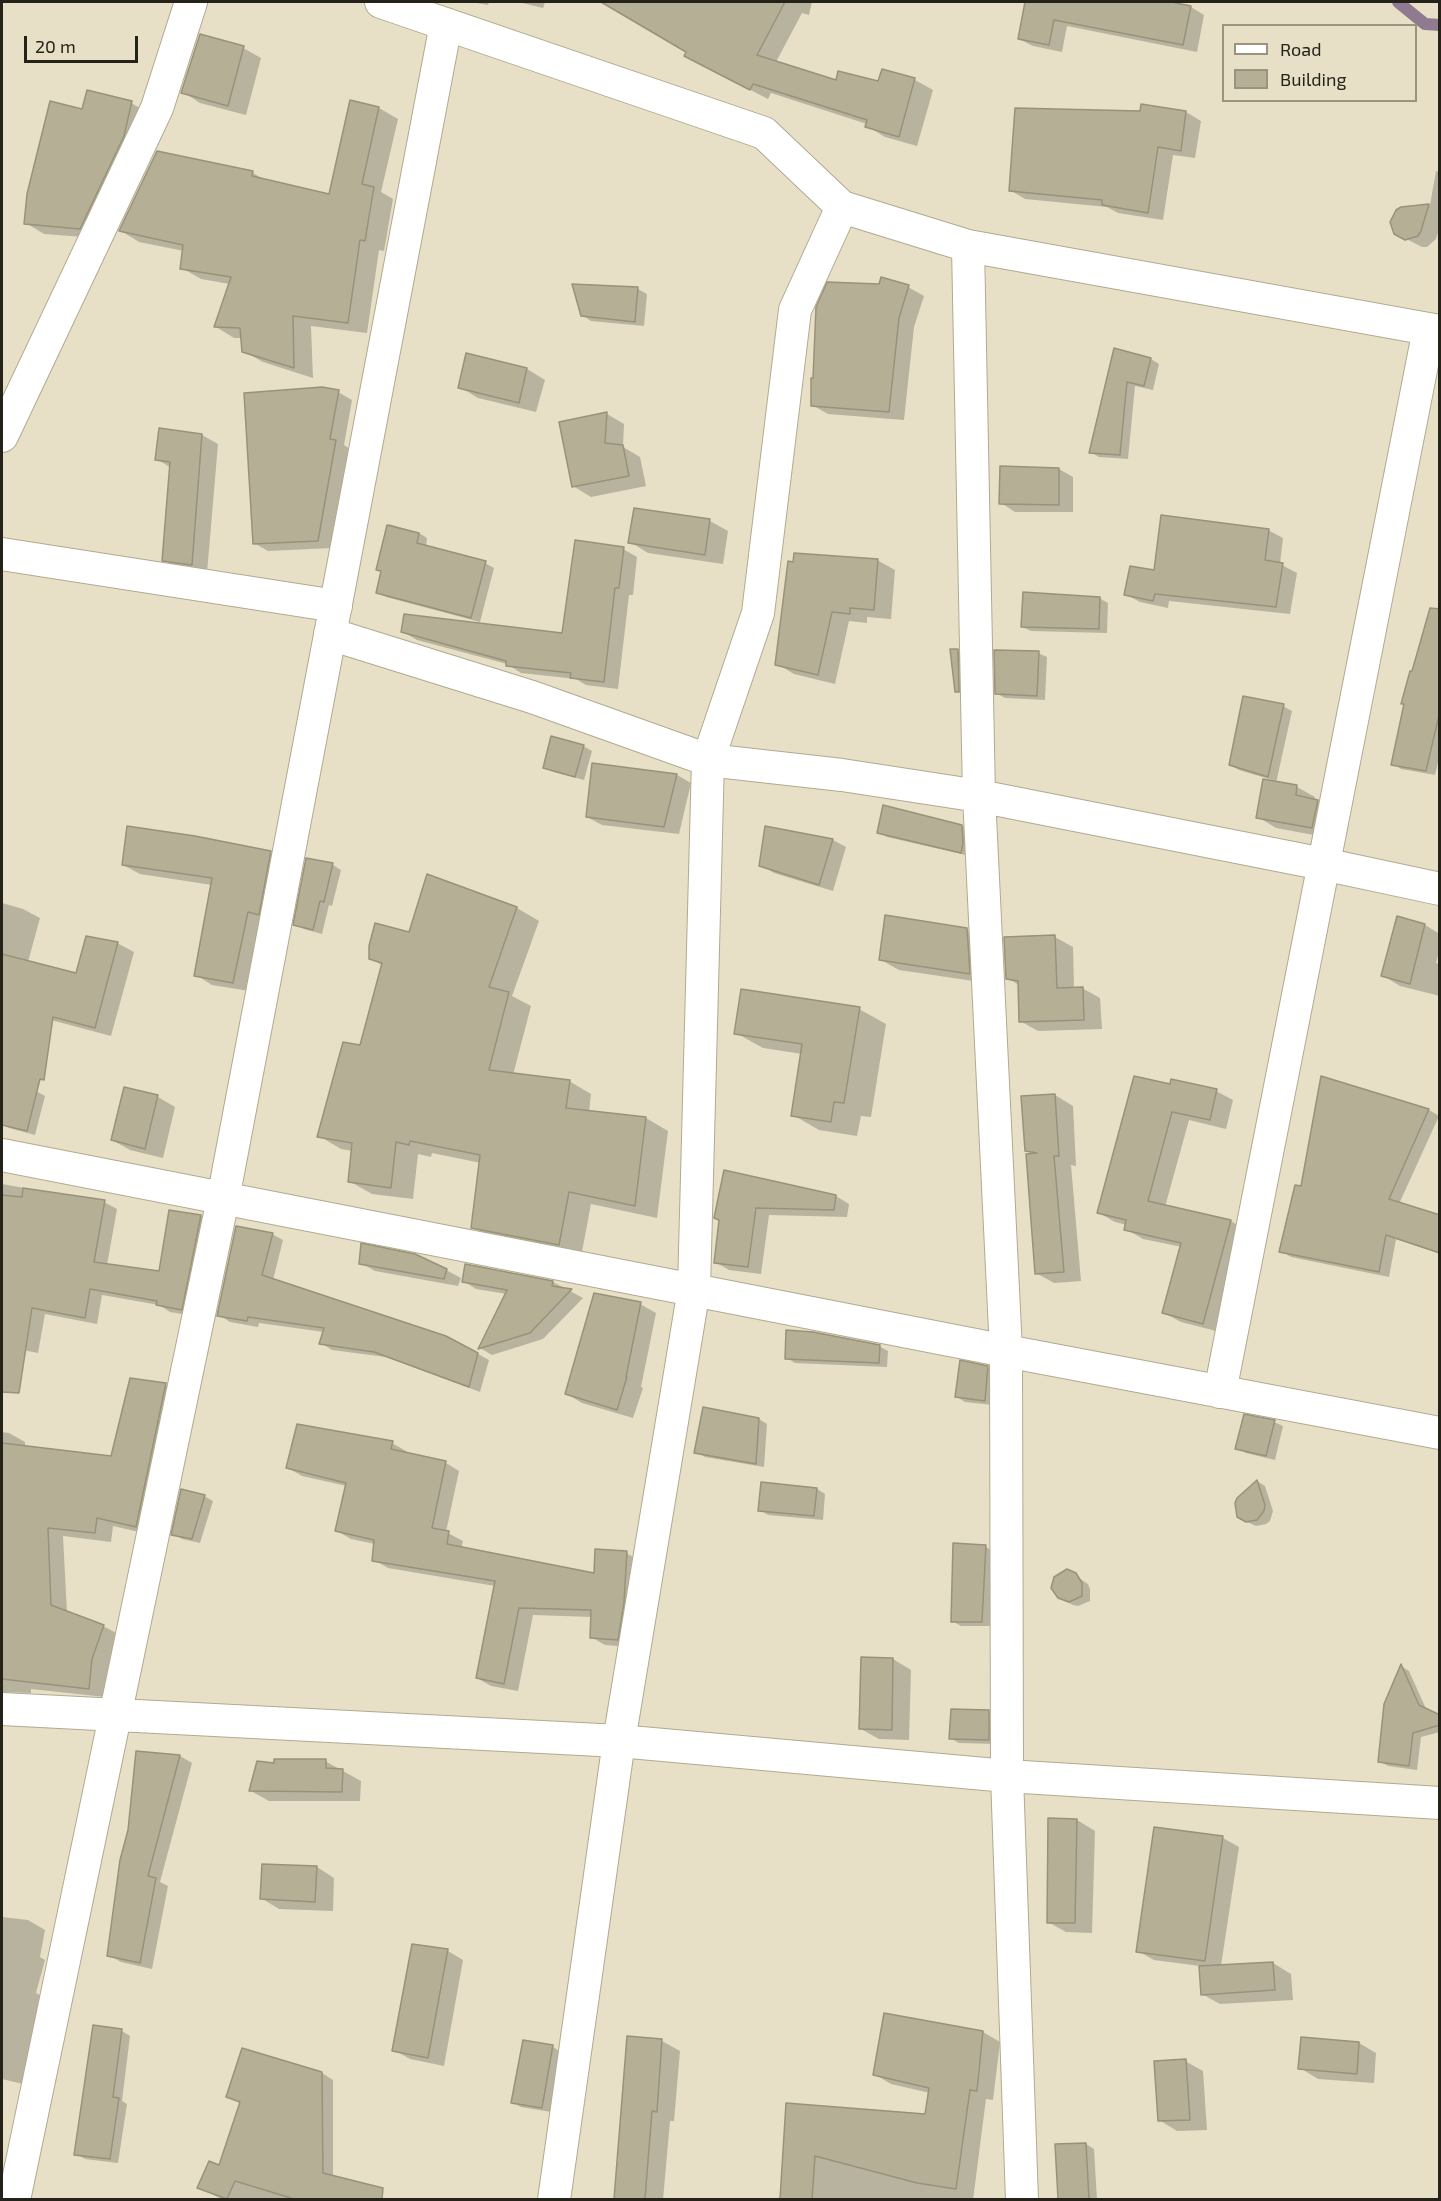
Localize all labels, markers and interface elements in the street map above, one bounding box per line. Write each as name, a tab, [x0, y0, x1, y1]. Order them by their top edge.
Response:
scale bar	[27, 24, 141, 62]
legend	[1222, 24, 1417, 102]
text: 20 m	[35, 35, 76, 57]
text: Road	[1280, 38, 1321, 60]
text: Building	[1280, 68, 1347, 90]

